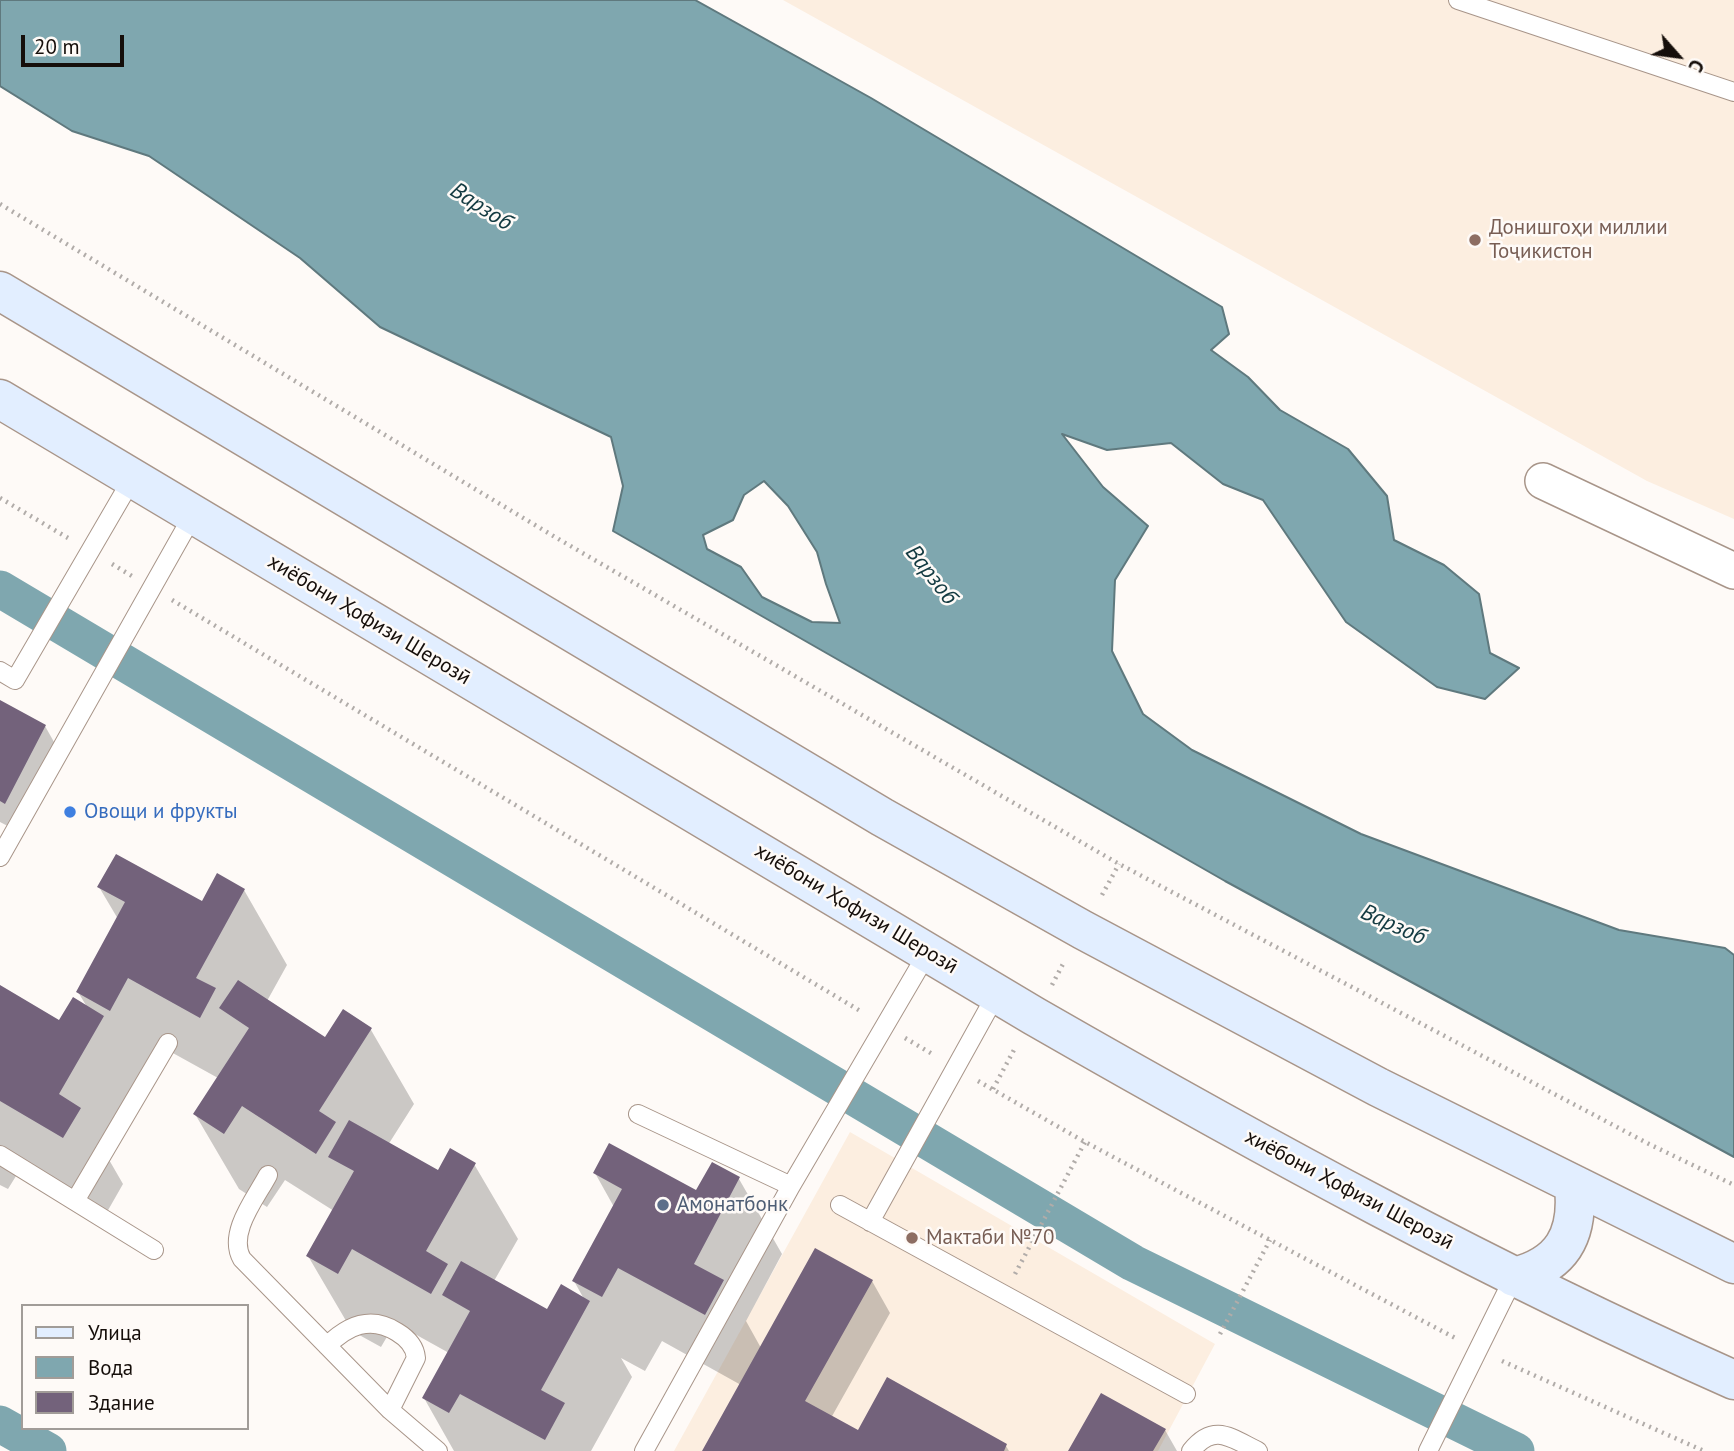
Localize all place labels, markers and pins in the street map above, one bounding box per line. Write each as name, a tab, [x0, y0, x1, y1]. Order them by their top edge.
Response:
place label: Донишгоҳи миллии Тоҷикистон	[1489, 215, 1668, 265]
marker: Донишгоҳи миллии Тоҷикистон	[1467, 232, 1483, 248]
place label: Овощи и фрукты	[84, 799, 237, 825]
marker: Овощи и фрукты	[62, 804, 78, 820]
place label: Амонатбонк	[677, 1192, 788, 1218]
marker: Амонатбонк	[655, 1197, 671, 1213]
place label: Мактаби №70	[926, 1225, 1055, 1251]
marker: Мактаби №70	[904, 1230, 920, 1246]

